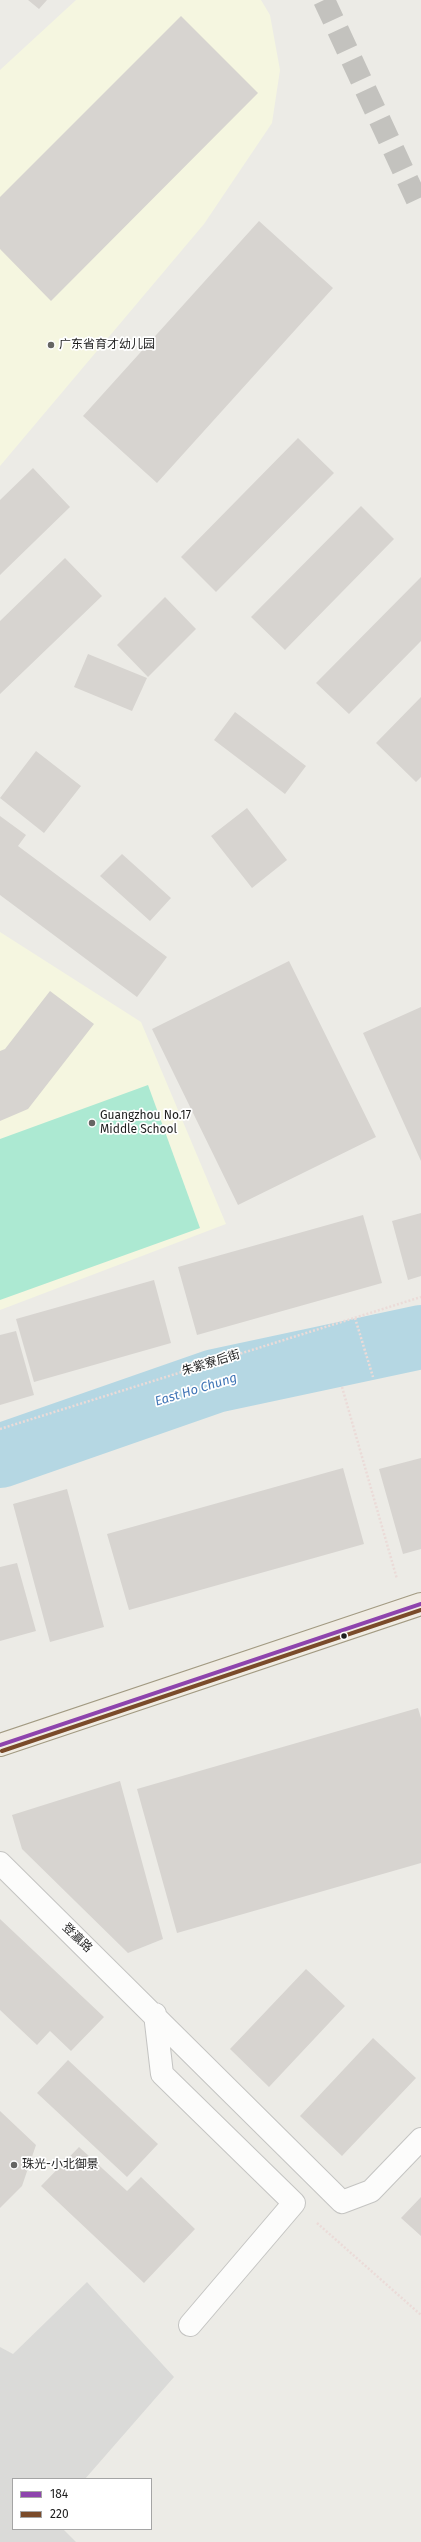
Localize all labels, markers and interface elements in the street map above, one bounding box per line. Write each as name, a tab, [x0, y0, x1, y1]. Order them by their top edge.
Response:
place label: 广东省育才幼儿园	[59, 338, 155, 352]
marker: 广东省育才幼儿园	[46, 340, 56, 350]
place label: Guangzhou No.17 Middle School	[100, 1109, 191, 1137]
marker: Guangzhou No.17 Middle School	[87, 1118, 97, 1128]
street label: 朱紫寮后街	[180, 1347, 242, 1379]
water label: East Ho Chung	[153, 1370, 239, 1410]
unlabelled marker	[339, 1631, 349, 1641]
street label: 登瀛路	[59, 1920, 95, 1956]
place label: 珠光-小北御景	[22, 2158, 99, 2172]
marker: 珠光-小北御景	[9, 2160, 19, 2170]
legend	[12, 2478, 152, 2530]
text: 184	[50, 2487, 68, 2501]
text: 220	[50, 2507, 69, 2521]

